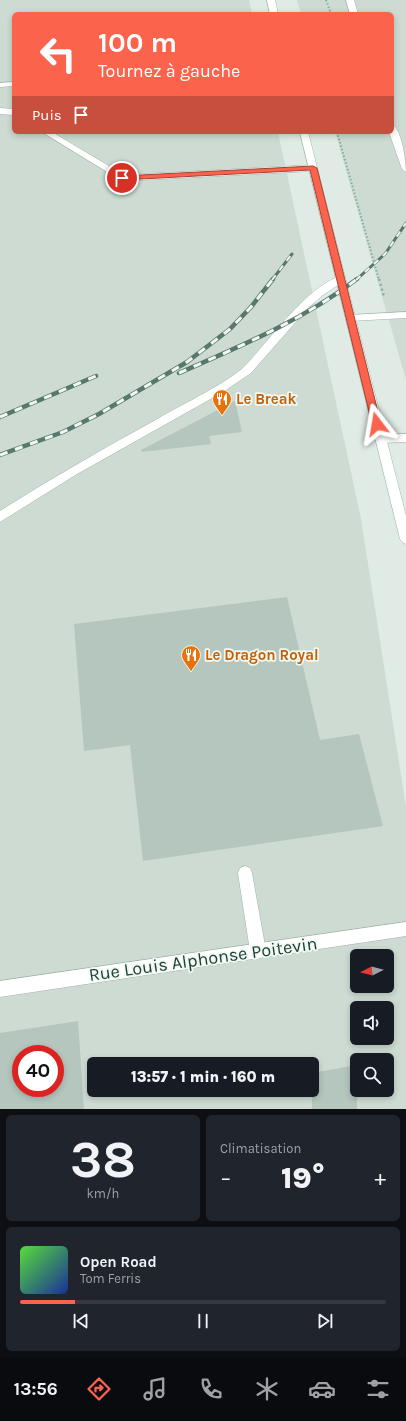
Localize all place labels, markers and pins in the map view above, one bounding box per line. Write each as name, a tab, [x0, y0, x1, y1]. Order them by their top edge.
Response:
pin	[105, 161, 139, 195]
restaurant icon: Le Break	[211, 388, 233, 416]
place label: Le Break	[236, 390, 296, 408]
restaurant icon: Le Dragon Royal	[180, 644, 202, 672]
place label: Le Dragon Royal	[205, 646, 319, 664]

